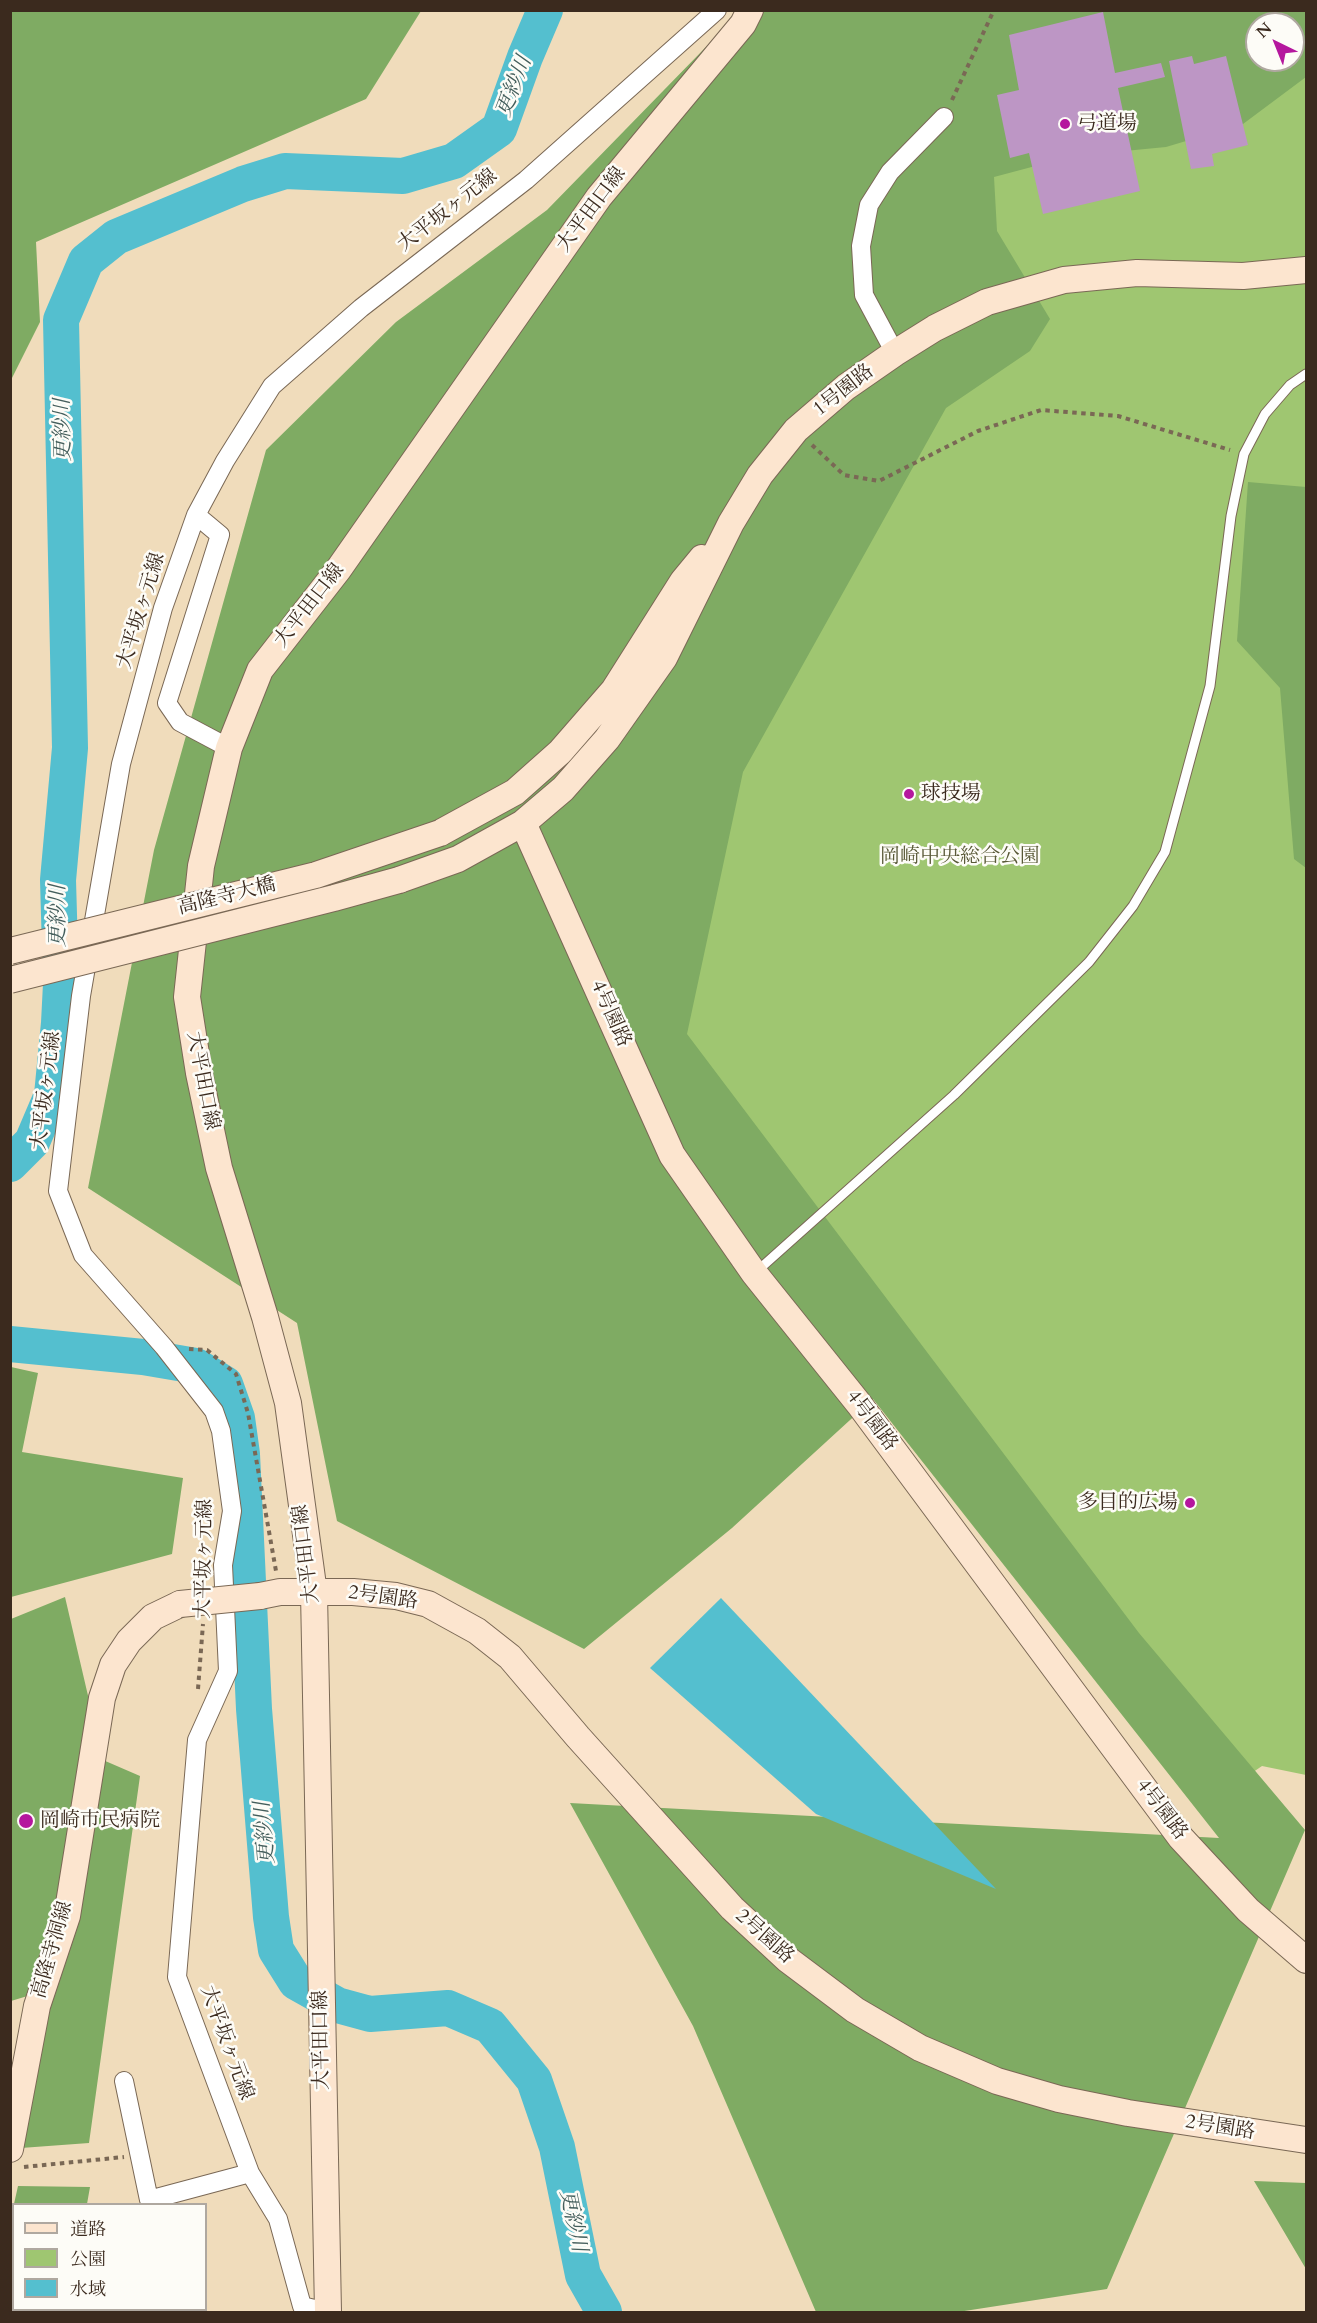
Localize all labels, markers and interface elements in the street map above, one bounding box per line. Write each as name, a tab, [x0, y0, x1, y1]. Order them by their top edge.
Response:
north arrow	[1245, 12, 1305, 72]
text: N	[1252, 18, 1277, 43]
water label: 更紗川	[492, 53, 538, 121]
place label: 弓道場	[1077, 112, 1137, 136]
marker: 弓道場	[1058, 117, 1072, 131]
street label: 大平田口線	[552, 163, 632, 257]
street label: 大平坂ヶ元線	[393, 165, 503, 257]
street label: 1号園路	[809, 360, 879, 422]
water label: 更紗川	[51, 398, 77, 462]
street label: 大平坂ヶ元線	[113, 550, 171, 672]
street label: 大平田口線	[270, 559, 350, 653]
place label: 球技場	[921, 782, 981, 806]
marker: 球技場	[902, 787, 916, 801]
park label: 岡崎中央総合公園	[880, 845, 1040, 869]
street label: 高隆寺大橋	[176, 873, 278, 921]
water label: 更紗川	[46, 885, 72, 947]
street label: 4号園路	[585, 977, 635, 1051]
street label: 大平坂ヶ元線	[28, 1030, 66, 1152]
street label: 大平田口線	[181, 1030, 223, 1132]
street label: 4号園路	[840, 1386, 902, 1456]
place label: 多目的広場	[1078, 1491, 1178, 1515]
marker: 多目的広場	[1183, 1496, 1197, 1510]
street label: 大平坂ヶ元線	[192, 1499, 218, 1619]
street label: 大平田口線	[289, 1503, 325, 1605]
street label: 2号園路	[347, 1581, 419, 1615]
street label: 4号園路	[1130, 1775, 1192, 1845]
water label: 更紗川	[251, 1801, 281, 1865]
place label: 岡崎市民病院	[40, 1809, 160, 1833]
marker: 岡崎市民病院	[17, 1812, 35, 1830]
street label: 高隆寺洞線	[28, 1899, 78, 2001]
street label: 2号園路	[730, 1905, 798, 1969]
street label: 大平坂ヶ元線	[194, 1983, 258, 2103]
street label: 大平田口線	[309, 1990, 335, 2090]
street label: 2号園路	[1183, 2111, 1257, 2145]
water label: 更紗川	[553, 2188, 591, 2254]
legend	[12, 2203, 207, 2311]
text: 道路	[70, 2217, 106, 2242]
text: 公園	[70, 2247, 106, 2272]
text: 水域	[70, 2277, 106, 2302]

